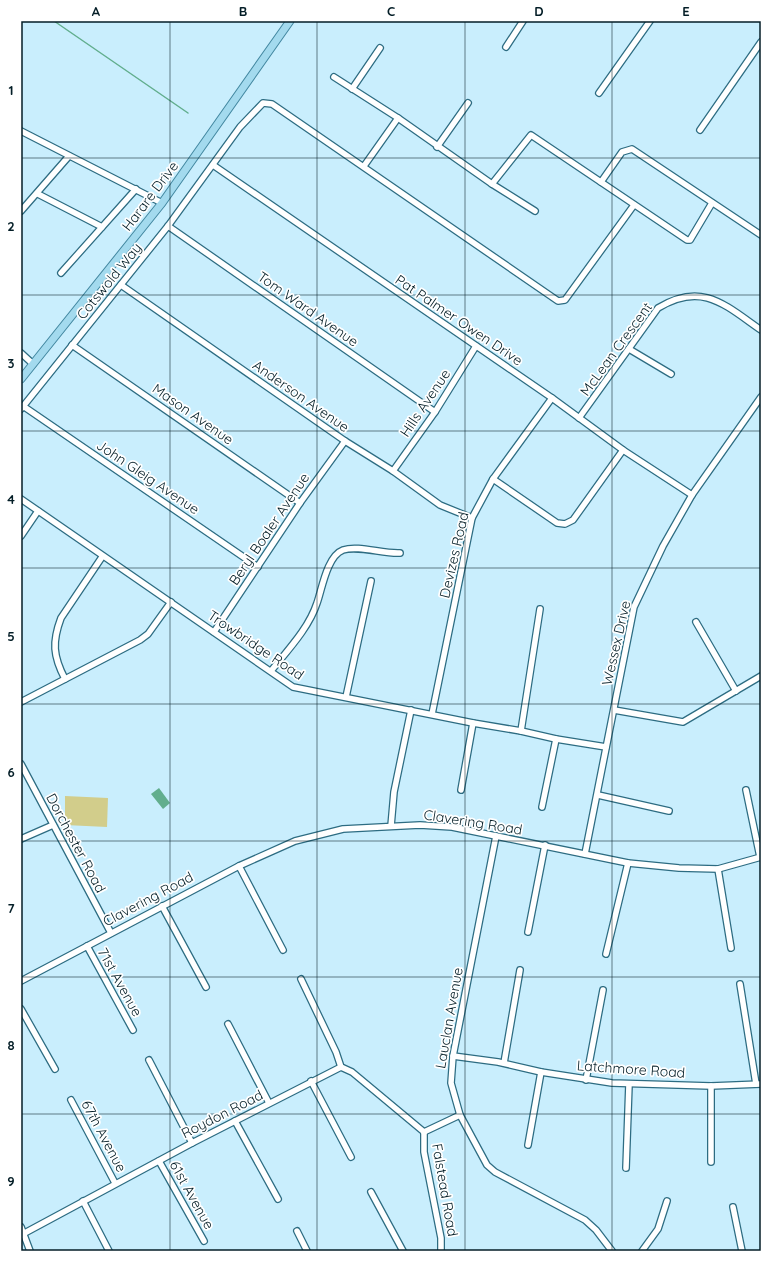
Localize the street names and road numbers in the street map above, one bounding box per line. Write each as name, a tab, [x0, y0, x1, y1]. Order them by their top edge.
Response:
street label: Harare Drive	[118, 157, 182, 234]
street label: Cotswold Way	[73, 239, 145, 323]
street label: Tom Ward Avenue	[254, 268, 362, 351]
street label: Pat Palmer Owen Drive	[392, 271, 526, 369]
street label: McLean Crescent	[576, 298, 656, 399]
street label: Anderson Avenue	[249, 356, 353, 436]
street label: Hills Avenue	[396, 366, 454, 440]
street label: Mason Avenue	[149, 379, 237, 449]
street label: John Gleig Avenue	[93, 436, 203, 518]
street label: Beryl Boaler Avenue	[225, 469, 313, 589]
street label: Devizes Road	[435, 510, 473, 600]
street label: Wessex Drive	[598, 599, 635, 687]
street label: Trowbridge Road	[205, 606, 307, 684]
street label: Dorchester Road	[42, 790, 110, 896]
street label: Clavering Road	[422, 805, 524, 839]
street label: Clavering Road	[100, 868, 196, 930]
street label: 71st Avenue	[94, 944, 146, 1020]
street label: Lauclan Avenue	[431, 966, 467, 1070]
street label: Latchmore Road	[576, 1056, 686, 1082]
street label: Roydon Road	[178, 1086, 266, 1142]
street label: 67th Avenue	[77, 1097, 131, 1175]
street label: Falstead Road	[428, 1142, 462, 1238]
street label: 61st Avenue	[166, 1158, 218, 1233]

